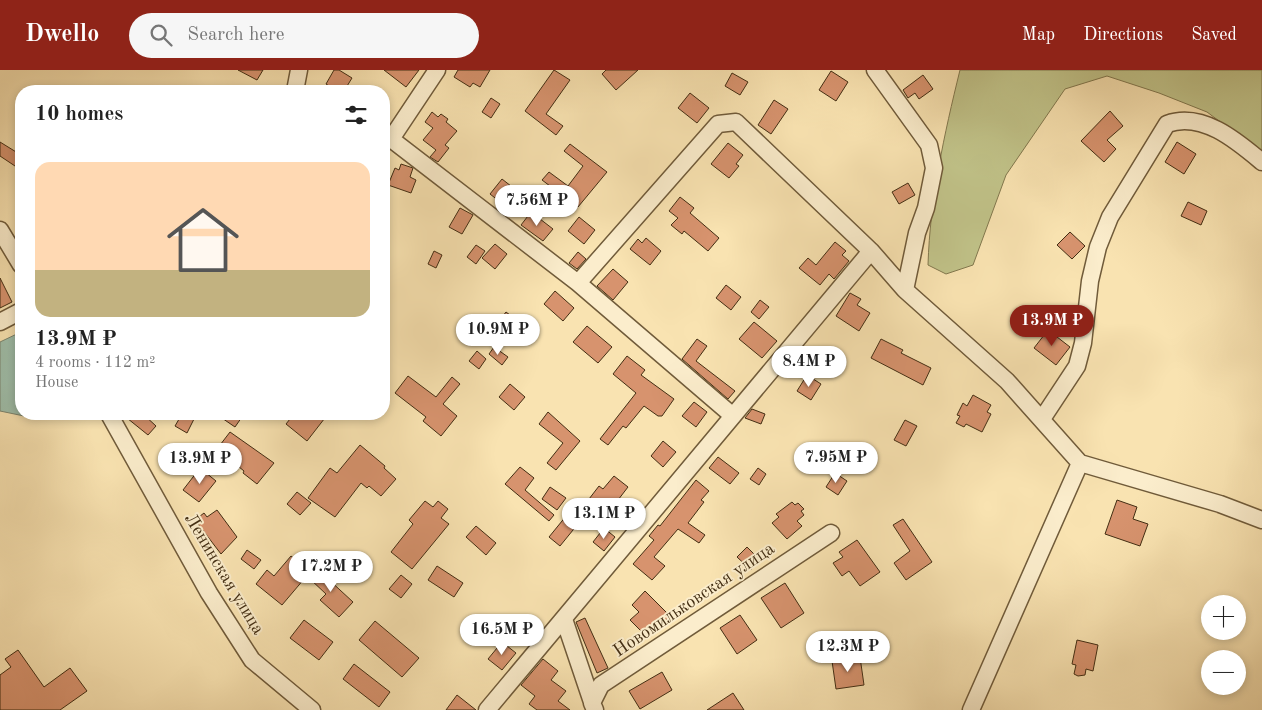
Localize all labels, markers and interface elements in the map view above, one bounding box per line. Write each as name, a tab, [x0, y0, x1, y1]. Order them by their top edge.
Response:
search box	[129, 13, 479, 58]
icon: search	[147, 21, 175, 49]
text: Dwello	[25, 23, 99, 47]
text: Search here	[187, 26, 285, 45]
text: Map	[1022, 26, 1055, 44]
text: Directions	[1083, 26, 1163, 44]
text: Saved	[1191, 26, 1237, 44]
icon: filters	[342, 101, 370, 129]
text: 10 homes	[35, 104, 123, 125]
pin: 7.56M ₽	[491, 184, 583, 227]
text: 7.56M ₽	[506, 193, 568, 209]
icon: home	[158, 195, 248, 285]
pin: 13.9M ₽	[1006, 304, 1098, 347]
text: 13.9M ₽	[1021, 313, 1083, 329]
pin: 10.9M ₽	[452, 314, 544, 356]
text: 10.9M ₽	[467, 322, 529, 338]
text: 13.9M ₽	[35, 329, 117, 350]
pin: 8.4M ₽	[768, 346, 850, 388]
text: 8.4M ₽	[783, 354, 836, 370]
text: 4 rooms · 112 m²	[35, 355, 155, 371]
text: House	[35, 375, 78, 391]
pin: 13.9M ₽	[154, 442, 246, 485]
pin: 7.95M ₽	[790, 442, 882, 484]
text: 7.95M ₽	[805, 450, 867, 466]
text: 13.9M ₽	[169, 451, 231, 467]
pin: 13.1M ₽	[558, 498, 650, 540]
text: 13.1M ₽	[573, 506, 635, 522]
street label: Ленинская улица	[181, 510, 267, 638]
street label: Новомильковская улица	[610, 539, 778, 661]
pin: 17.2M ₽	[285, 550, 377, 593]
text: 17.2M ₽	[300, 559, 362, 575]
map controls	[1201, 595, 1246, 695]
button: +	[1201, 595, 1246, 640]
pin: 16.5M ₽	[456, 614, 548, 656]
text: 16.5M ₽	[471, 622, 533, 638]
pin: 12.3M ₽	[802, 630, 894, 673]
text: 12.3M ₽	[817, 639, 879, 655]
button: −	[1201, 650, 1246, 695]

